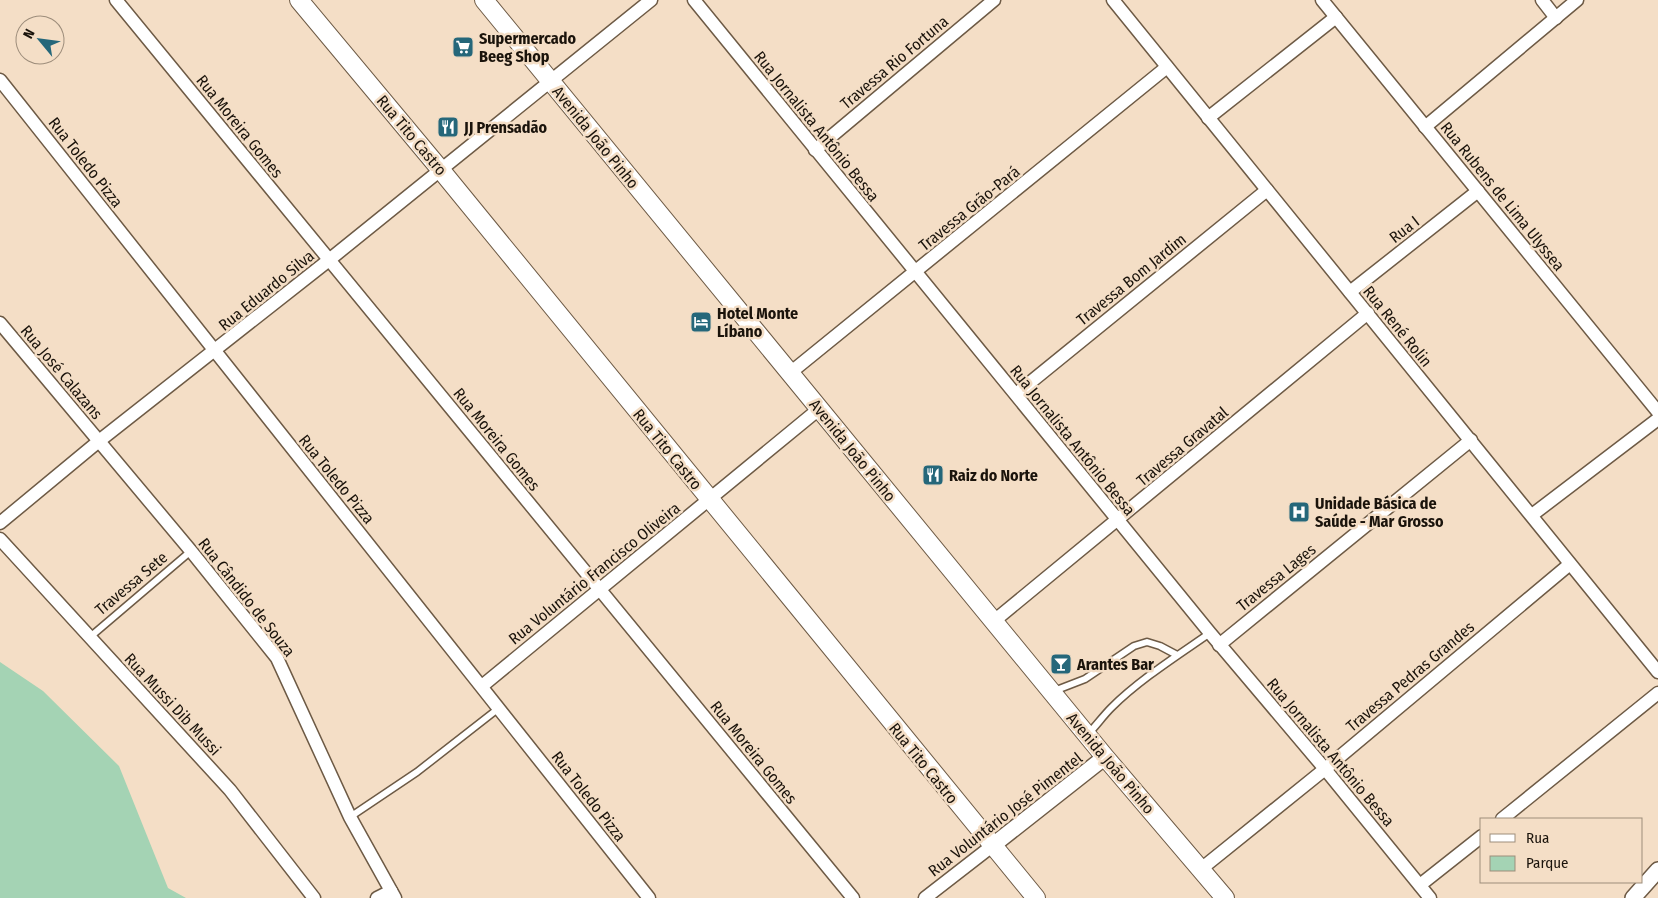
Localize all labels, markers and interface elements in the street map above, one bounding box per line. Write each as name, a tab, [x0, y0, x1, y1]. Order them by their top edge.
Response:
street label: Travessa Rio Fortuna	[837, 12, 952, 113]
north arrow	[15, 15, 65, 65]
text: N	[20, 26, 39, 42]
place label: Supermercado Beeg Shop	[479, 29, 576, 66]
supermarket icon: Supermercado Beeg Shop	[451, 35, 475, 59]
street label: Rua Jornalista Antônio Bessa	[750, 47, 883, 205]
street label: Rua Moreira Gomes	[192, 71, 287, 182]
street label: Avenida João Pinho	[548, 82, 643, 192]
street label: Rua Tito Castro	[373, 91, 451, 179]
street label: Rua Toledo Pizza	[45, 113, 127, 211]
restaurant icon: JJ Prensadão	[436, 115, 460, 139]
place label: JJ Prensadão	[463, 118, 547, 137]
street label: Rua Rubens de Lima Ulyssea	[1437, 118, 1569, 275]
street label: Travessa Grão-Pará	[915, 162, 1024, 255]
street label: Rua I	[1385, 212, 1423, 247]
street label: Travessa Bom Jardim	[1073, 230, 1190, 329]
street label: Rua Eduardo Silva	[215, 246, 318, 335]
street label: Rua René Rolin	[1359, 282, 1436, 371]
place label: Hotel Monte Líbano	[717, 304, 798, 341]
hotel icon: Hotel Monte Líbano	[689, 310, 713, 334]
street label: Rua José Calazans	[17, 321, 107, 423]
street label: Rua Jornalista Antônio Bessa	[1006, 361, 1139, 519]
street label: Rua Moreira Gomes	[449, 384, 544, 495]
street label: Avenida João Pinho	[805, 395, 900, 505]
street label: Travessa Gravatal	[1133, 403, 1232, 490]
street label: Rua Tito Castro	[629, 405, 706, 494]
street label: Rua Toledo Pizza	[295, 431, 378, 528]
restaurant icon: Raiz do Norte	[921, 463, 945, 487]
place label: Raiz do Norte	[949, 466, 1038, 485]
place label: Unidade Básica de Saúde - Mar Grosso	[1315, 494, 1444, 531]
street label: Rua Voluntário Francisco Oliveira	[505, 498, 684, 648]
hospital icon: Unidade Básica de Saúde - Mar Grosso	[1287, 500, 1311, 524]
street label: Rua Cândido de Souza	[194, 534, 299, 660]
street label: Travessa Lages	[1233, 540, 1320, 615]
street label: Travessa Sete	[91, 548, 171, 619]
street label: Travessa Pedras Grandes	[1342, 617, 1478, 735]
street label: Rua Mussi Dib Mussi	[120, 649, 225, 759]
bar icon: Arantes Bar	[1049, 652, 1073, 676]
place label: Arantes Bar	[1076, 655, 1154, 674]
street label: Rua Jornalista Antônio Bessa	[1263, 674, 1398, 830]
street label: Rua Moreira Gomes	[706, 697, 801, 808]
street label: Avenida João Pinho	[1063, 709, 1159, 818]
street label: Rua Tito Castro	[885, 719, 962, 808]
street label: Rua Toledo Pizza	[548, 747, 630, 845]
street label: Rua Voluntário José Pimentel	[925, 748, 1086, 880]
legend	[1480, 818, 1643, 883]
text: Rua	[1526, 829, 1549, 847]
text: Parque	[1526, 854, 1569, 872]

